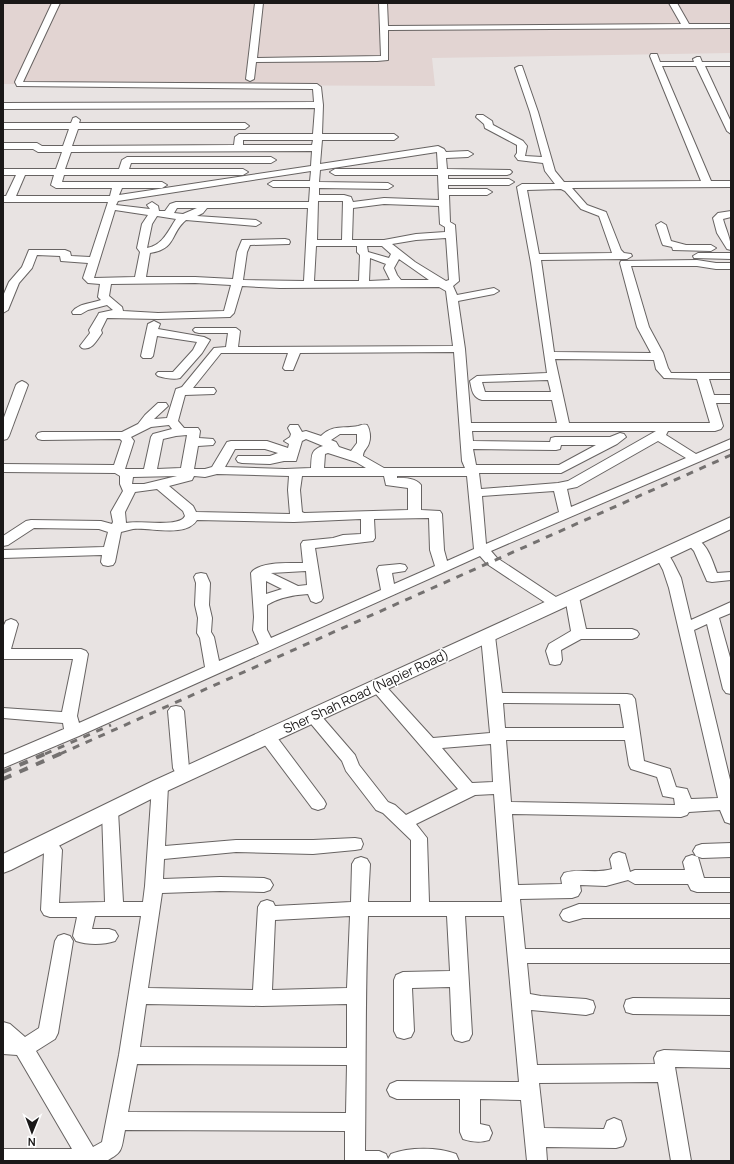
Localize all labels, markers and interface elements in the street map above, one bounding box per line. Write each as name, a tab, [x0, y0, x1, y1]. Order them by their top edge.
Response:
street label: Sher Shah Road (Napier Road)	[280, 645, 452, 737]
north arrow	[12, 1112, 52, 1152]
text: N	[28, 1135, 36, 1150]

